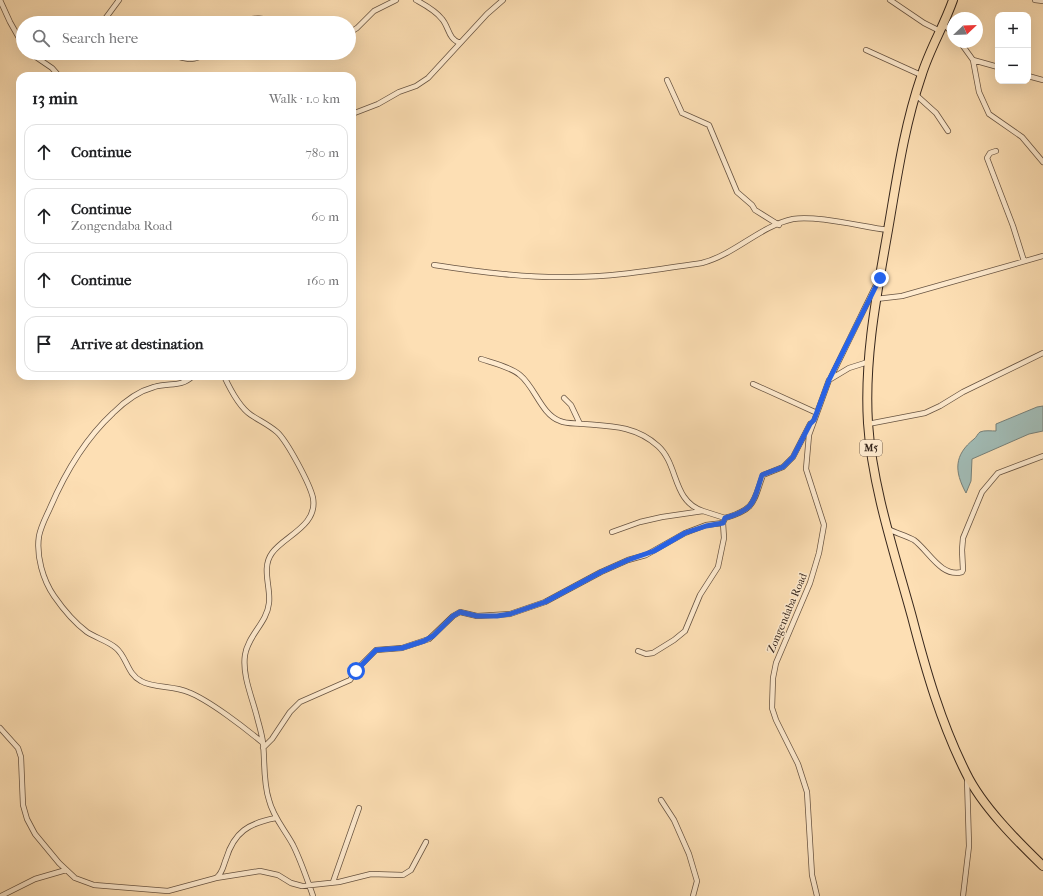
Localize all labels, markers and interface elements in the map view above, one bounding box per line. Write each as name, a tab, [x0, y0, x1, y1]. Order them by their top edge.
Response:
north arrow	[947, 12, 983, 48]
map controls	[995, 12, 1031, 84]
button: +	[995, 12, 1031, 48]
search box	[16, 16, 356, 60]
icon: search	[30, 27, 52, 49]
text: Search here	[62, 29, 138, 47]
button: −	[995, 48, 1031, 84]
text: 13 min	[32, 88, 78, 108]
text: Walk · 1.0 km	[269, 91, 340, 106]
icon: ahead	[33, 141, 55, 163]
text: Continue	[71, 143, 131, 161]
text: 780 m	[305, 145, 339, 160]
text: Continue	[71, 200, 131, 218]
icon: ahead	[33, 205, 55, 227]
text: 60 m	[311, 209, 339, 224]
text: Zongendaba Road	[71, 218, 172, 233]
icon: ahead	[33, 269, 55, 291]
route end	[871, 269, 889, 287]
text: Continue	[71, 271, 131, 289]
text: 160 m	[307, 273, 339, 288]
icon: arrive	[33, 333, 55, 355]
text: Arrive at destination	[71, 335, 203, 353]
road number: M5	[860, 440, 882, 456]
street label: Zongendaba Road	[764, 570, 810, 655]
route start	[347, 662, 365, 680]

